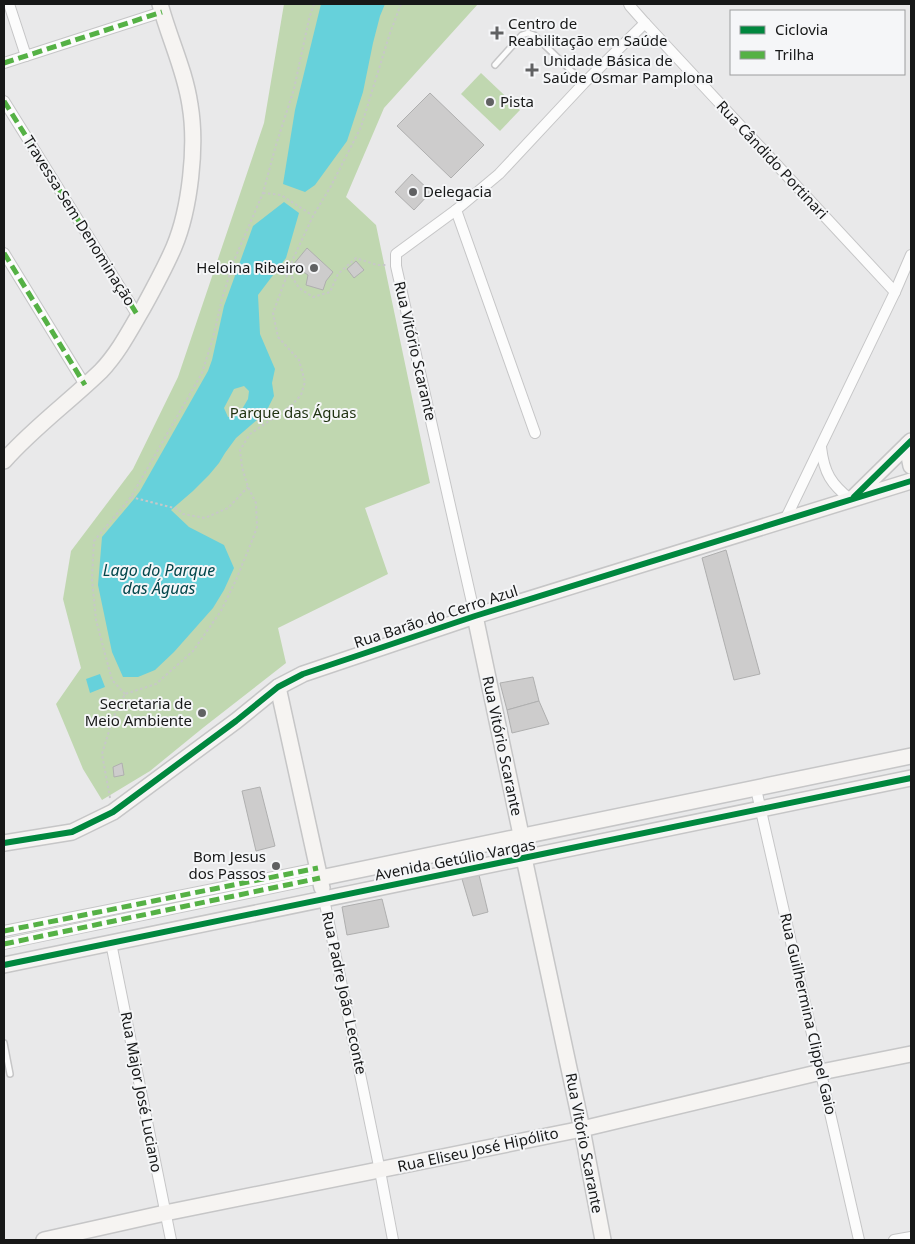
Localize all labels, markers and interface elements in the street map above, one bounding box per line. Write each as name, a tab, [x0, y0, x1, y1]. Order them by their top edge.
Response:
legend	[730, 10, 905, 75]
place label: Centro de Reabilitação em Saúde	[508, 13, 667, 50]
text: Ciclovia	[775, 19, 828, 39]
marker: Centro de Reabilitação em Saúde	[490, 26, 504, 40]
text: Trilha	[775, 44, 814, 64]
place label: Unidade Básica de Saúde Osmar Pamplona	[543, 50, 713, 87]
marker: Unidade Básica de Saúde Osmar Pamplona	[525, 63, 539, 77]
place label: Pista	[500, 91, 534, 111]
marker: Pista	[484, 96, 496, 108]
street label: Rua Cândido Portinari	[713, 96, 833, 223]
street label: Travessa Sem Denominação	[19, 132, 141, 309]
place label: Delegacia	[423, 181, 492, 201]
marker: Delegacia	[407, 186, 419, 198]
place label: Heloina Ribeiro	[196, 257, 304, 277]
marker: Heloina Ribeiro	[308, 262, 320, 274]
street label: Rua Vitório Scarante	[390, 279, 442, 423]
park label: Parque das Águas	[230, 402, 356, 422]
water label: Lago do Parque das Águas	[103, 559, 215, 599]
street label: Rua Barão do Cerro Azul	[351, 580, 520, 652]
street label: Rua Vitório Scarante	[478, 674, 528, 818]
place label: Secretaria de Meio Ambiente	[85, 693, 192, 730]
marker: Secretaria de Meio Ambiente	[196, 707, 208, 719]
street label: Avenida Getúlio Vargas	[373, 834, 537, 884]
place label: Bom Jesus dos Passos	[188, 846, 266, 883]
marker: Bom Jesus dos Passos	[270, 860, 282, 872]
street label: Rua Padre João Leconte	[318, 909, 372, 1076]
street label: Rua Guilhermina Clippel Gaio	[776, 911, 842, 1117]
street label: Rua Major José Luciano	[117, 1010, 167, 1174]
street label: Rua Vitório Scarante	[562, 1071, 608, 1215]
street label: Rua Eliseu José Hipólito	[395, 1122, 560, 1176]

